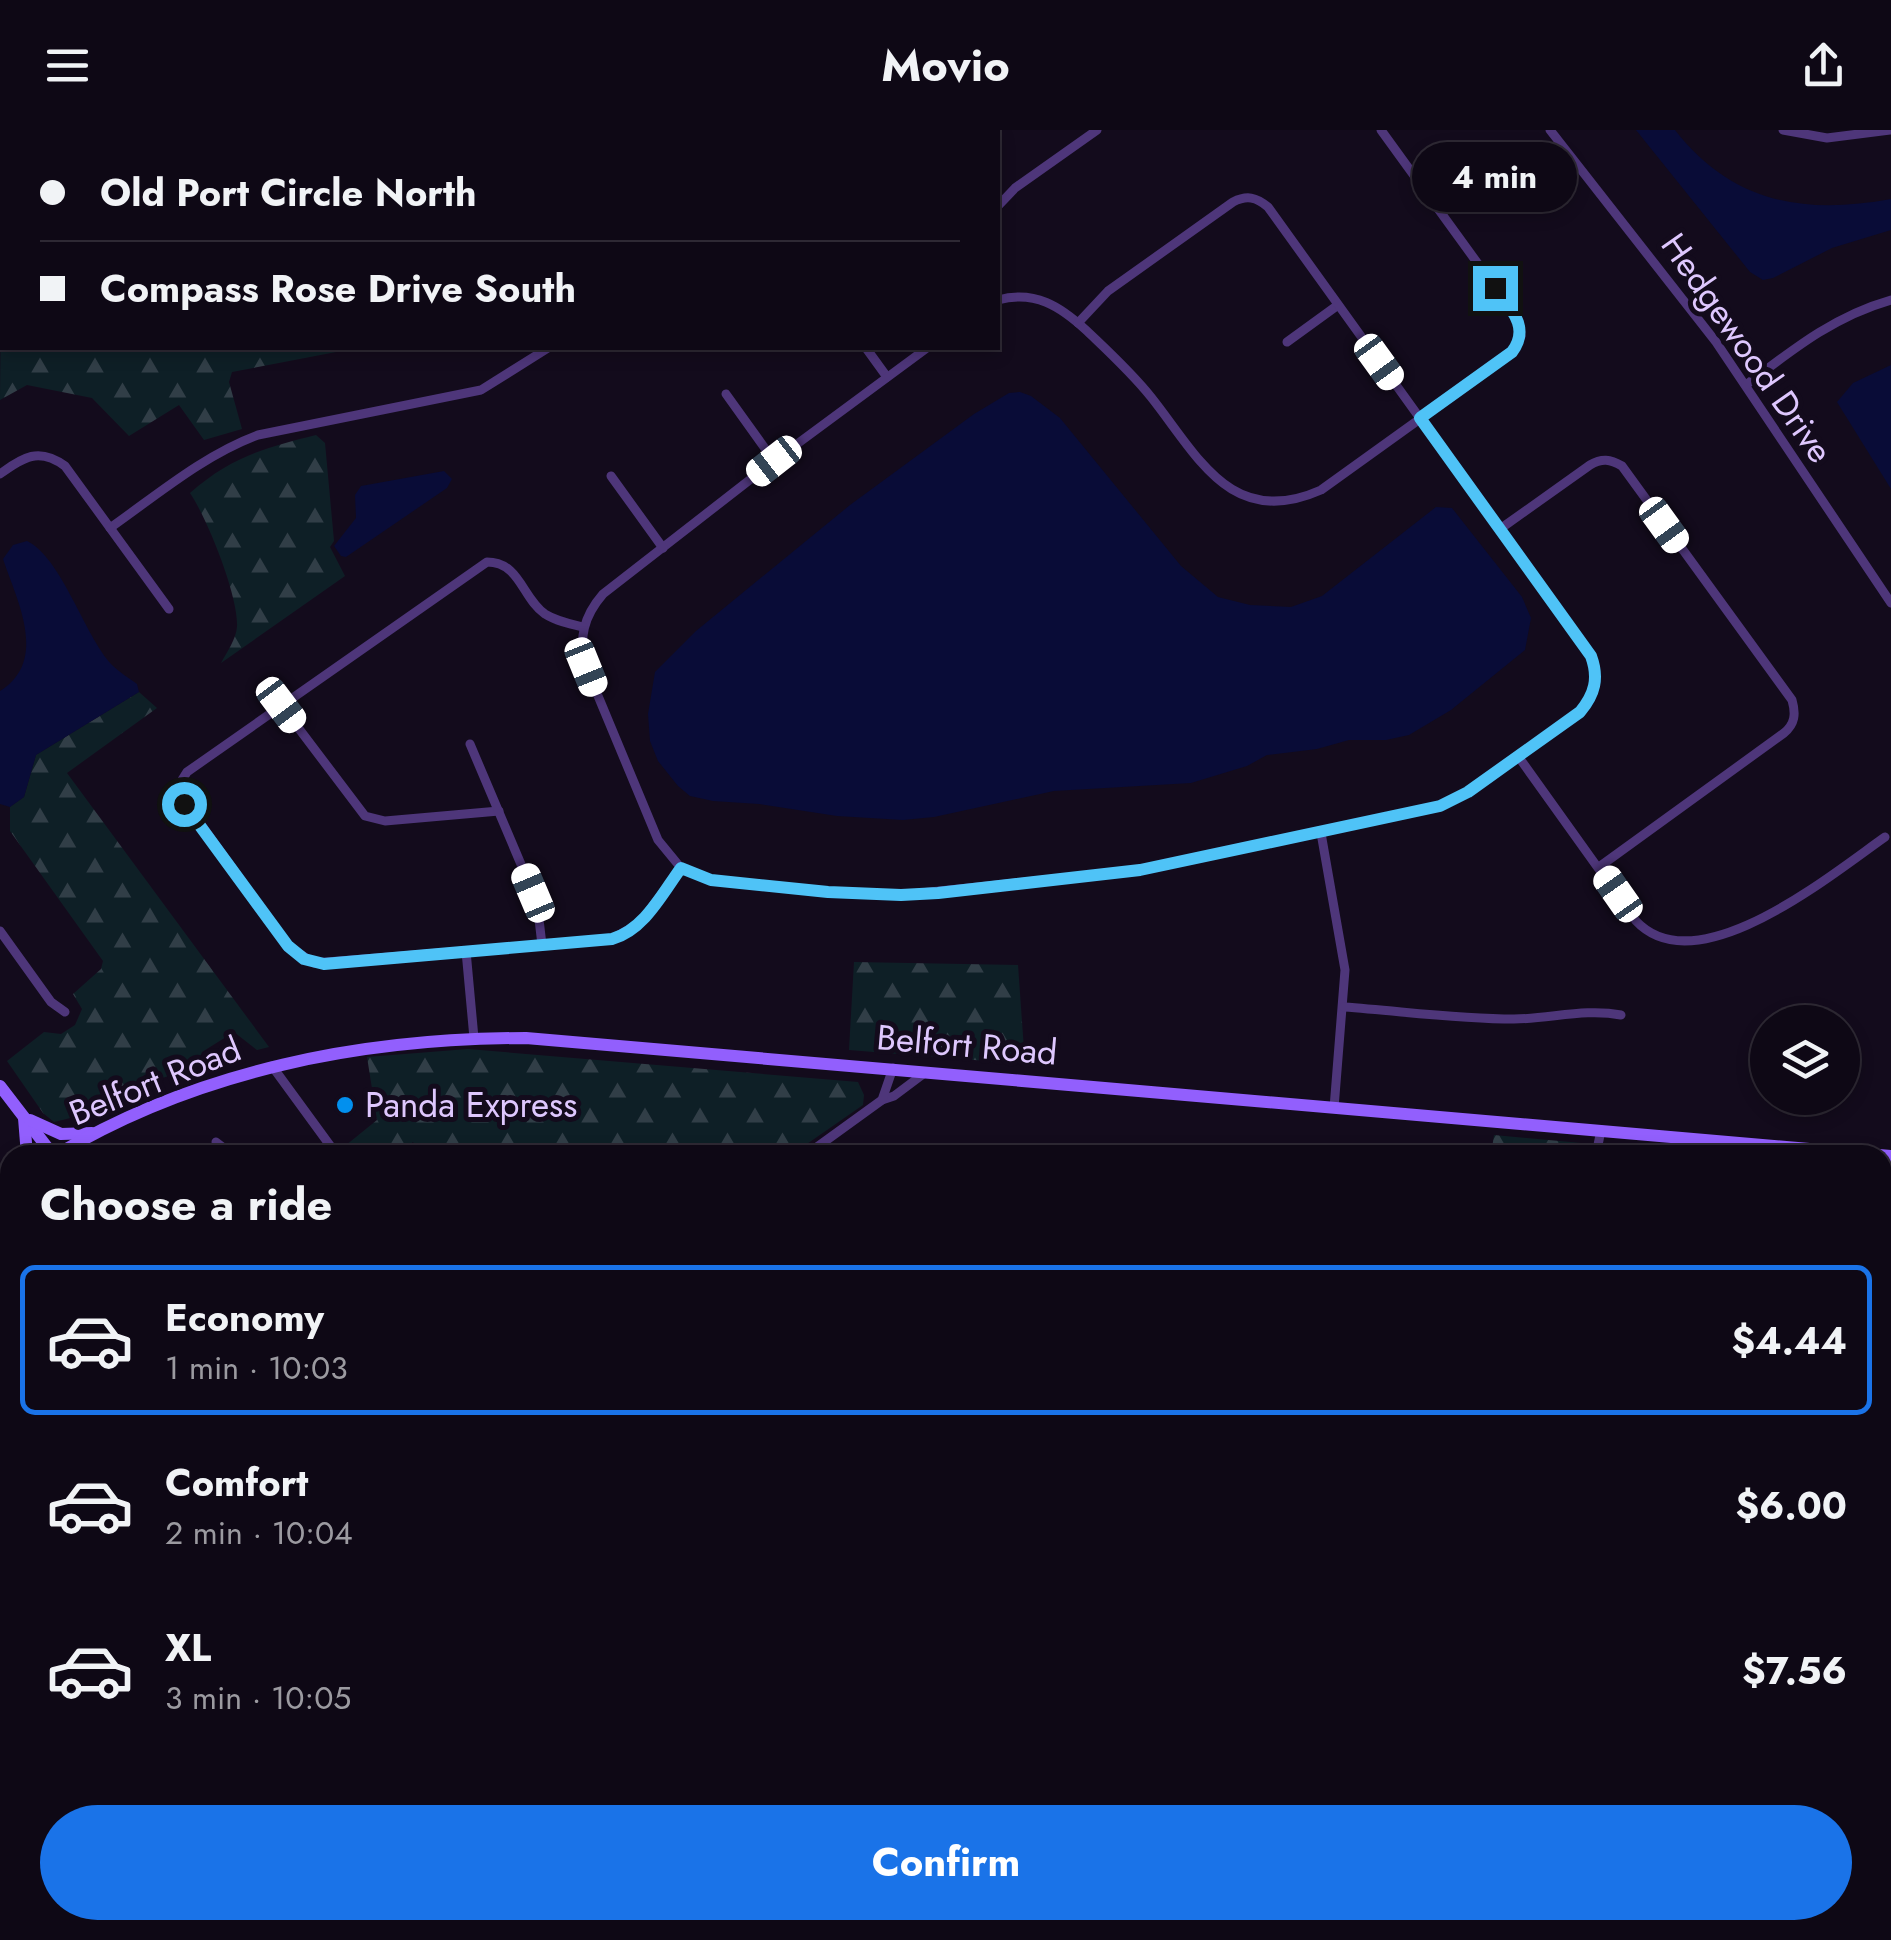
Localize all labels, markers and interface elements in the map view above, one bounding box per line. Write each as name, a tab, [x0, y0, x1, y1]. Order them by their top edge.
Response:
text: Movio	[881, 33, 1010, 98]
icon: menu	[40, 38, 95, 93]
icon: share	[1796, 38, 1851, 93]
callout: 4 min	[1412, 143, 1578, 213]
text: 4 min	[1452, 154, 1537, 200]
text: Old Port Circle North	[100, 165, 477, 220]
street label: Hedgewood Drive	[1649, 223, 1845, 473]
text: Compass Rose Drive South	[100, 261, 576, 316]
route end	[1473, 266, 1518, 311]
car	[1349, 329, 1409, 395]
car	[741, 431, 807, 491]
car	[1634, 492, 1694, 558]
car	[561, 634, 611, 700]
car	[251, 672, 311, 738]
route start	[162, 782, 207, 827]
car	[507, 860, 559, 926]
car	[1589, 861, 1647, 927]
map controls	[1750, 1005, 1860, 1115]
button: layers	[1750, 1005, 1860, 1115]
street label: Belfort Road	[875, 1012, 1059, 1078]
street label: Belfort Road	[62, 1024, 248, 1138]
place label: Panda Express	[365, 1080, 577, 1130]
marker: Panda Express	[334, 1094, 356, 1116]
text: Choose a ride	[40, 1172, 332, 1237]
text: Economy	[165, 1290, 324, 1345]
icon: car	[45, 1295, 135, 1385]
text: $4.44	[1732, 1313, 1847, 1368]
text: 1 min · 10:03	[165, 1345, 348, 1391]
text: Comfort	[165, 1455, 308, 1510]
icon: car	[45, 1460, 135, 1550]
text: $6.00	[1735, 1478, 1847, 1533]
text: 2 min · 10:04	[165, 1510, 353, 1556]
text: XL	[165, 1620, 211, 1675]
icon: car	[45, 1625, 135, 1715]
text: $7.56	[1742, 1643, 1847, 1698]
text: 3 min · 10:05	[165, 1675, 351, 1721]
button: Confirm	[40, 1805, 1852, 1920]

